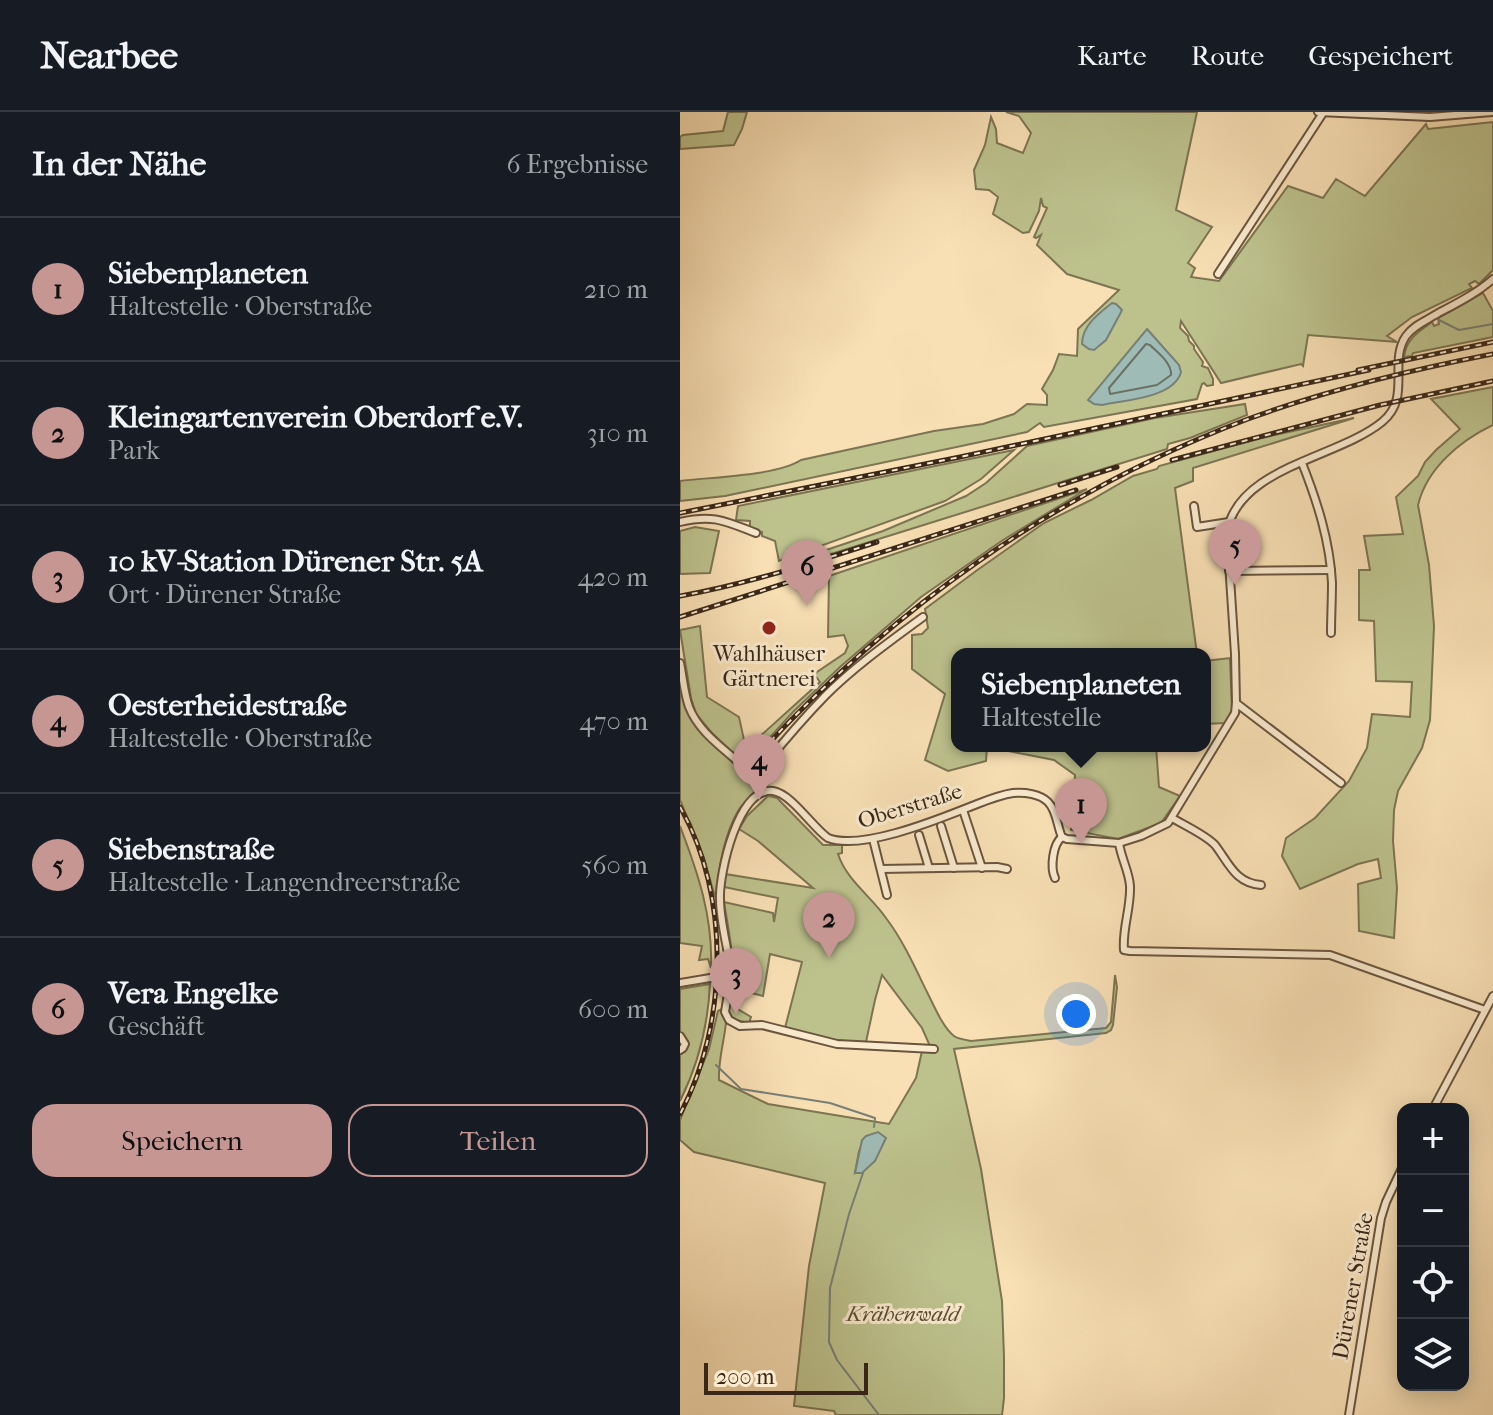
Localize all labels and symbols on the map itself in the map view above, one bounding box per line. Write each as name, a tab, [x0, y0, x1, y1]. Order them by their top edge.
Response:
pin: 5	[1209, 519, 1261, 585]
pin: 6	[781, 540, 833, 606]
marker: Wahlhäuser Gärtnerei	[760, 619, 778, 637]
place label: Wahlhäuser Gärtnerei	[712, 641, 826, 692]
pin: 4	[733, 734, 785, 800]
street label: Oberstraße	[855, 778, 965, 834]
pin: 1	[1055, 778, 1107, 844]
pin: 2	[803, 892, 855, 958]
pin: 3	[710, 948, 762, 1014]
your location	[1056, 994, 1096, 1034]
street label: Dürener Straße	[1327, 1210, 1379, 1361]
park label: Krähenwald	[845, 1301, 962, 1327]
scale bar	[704, 1359, 868, 1395]

